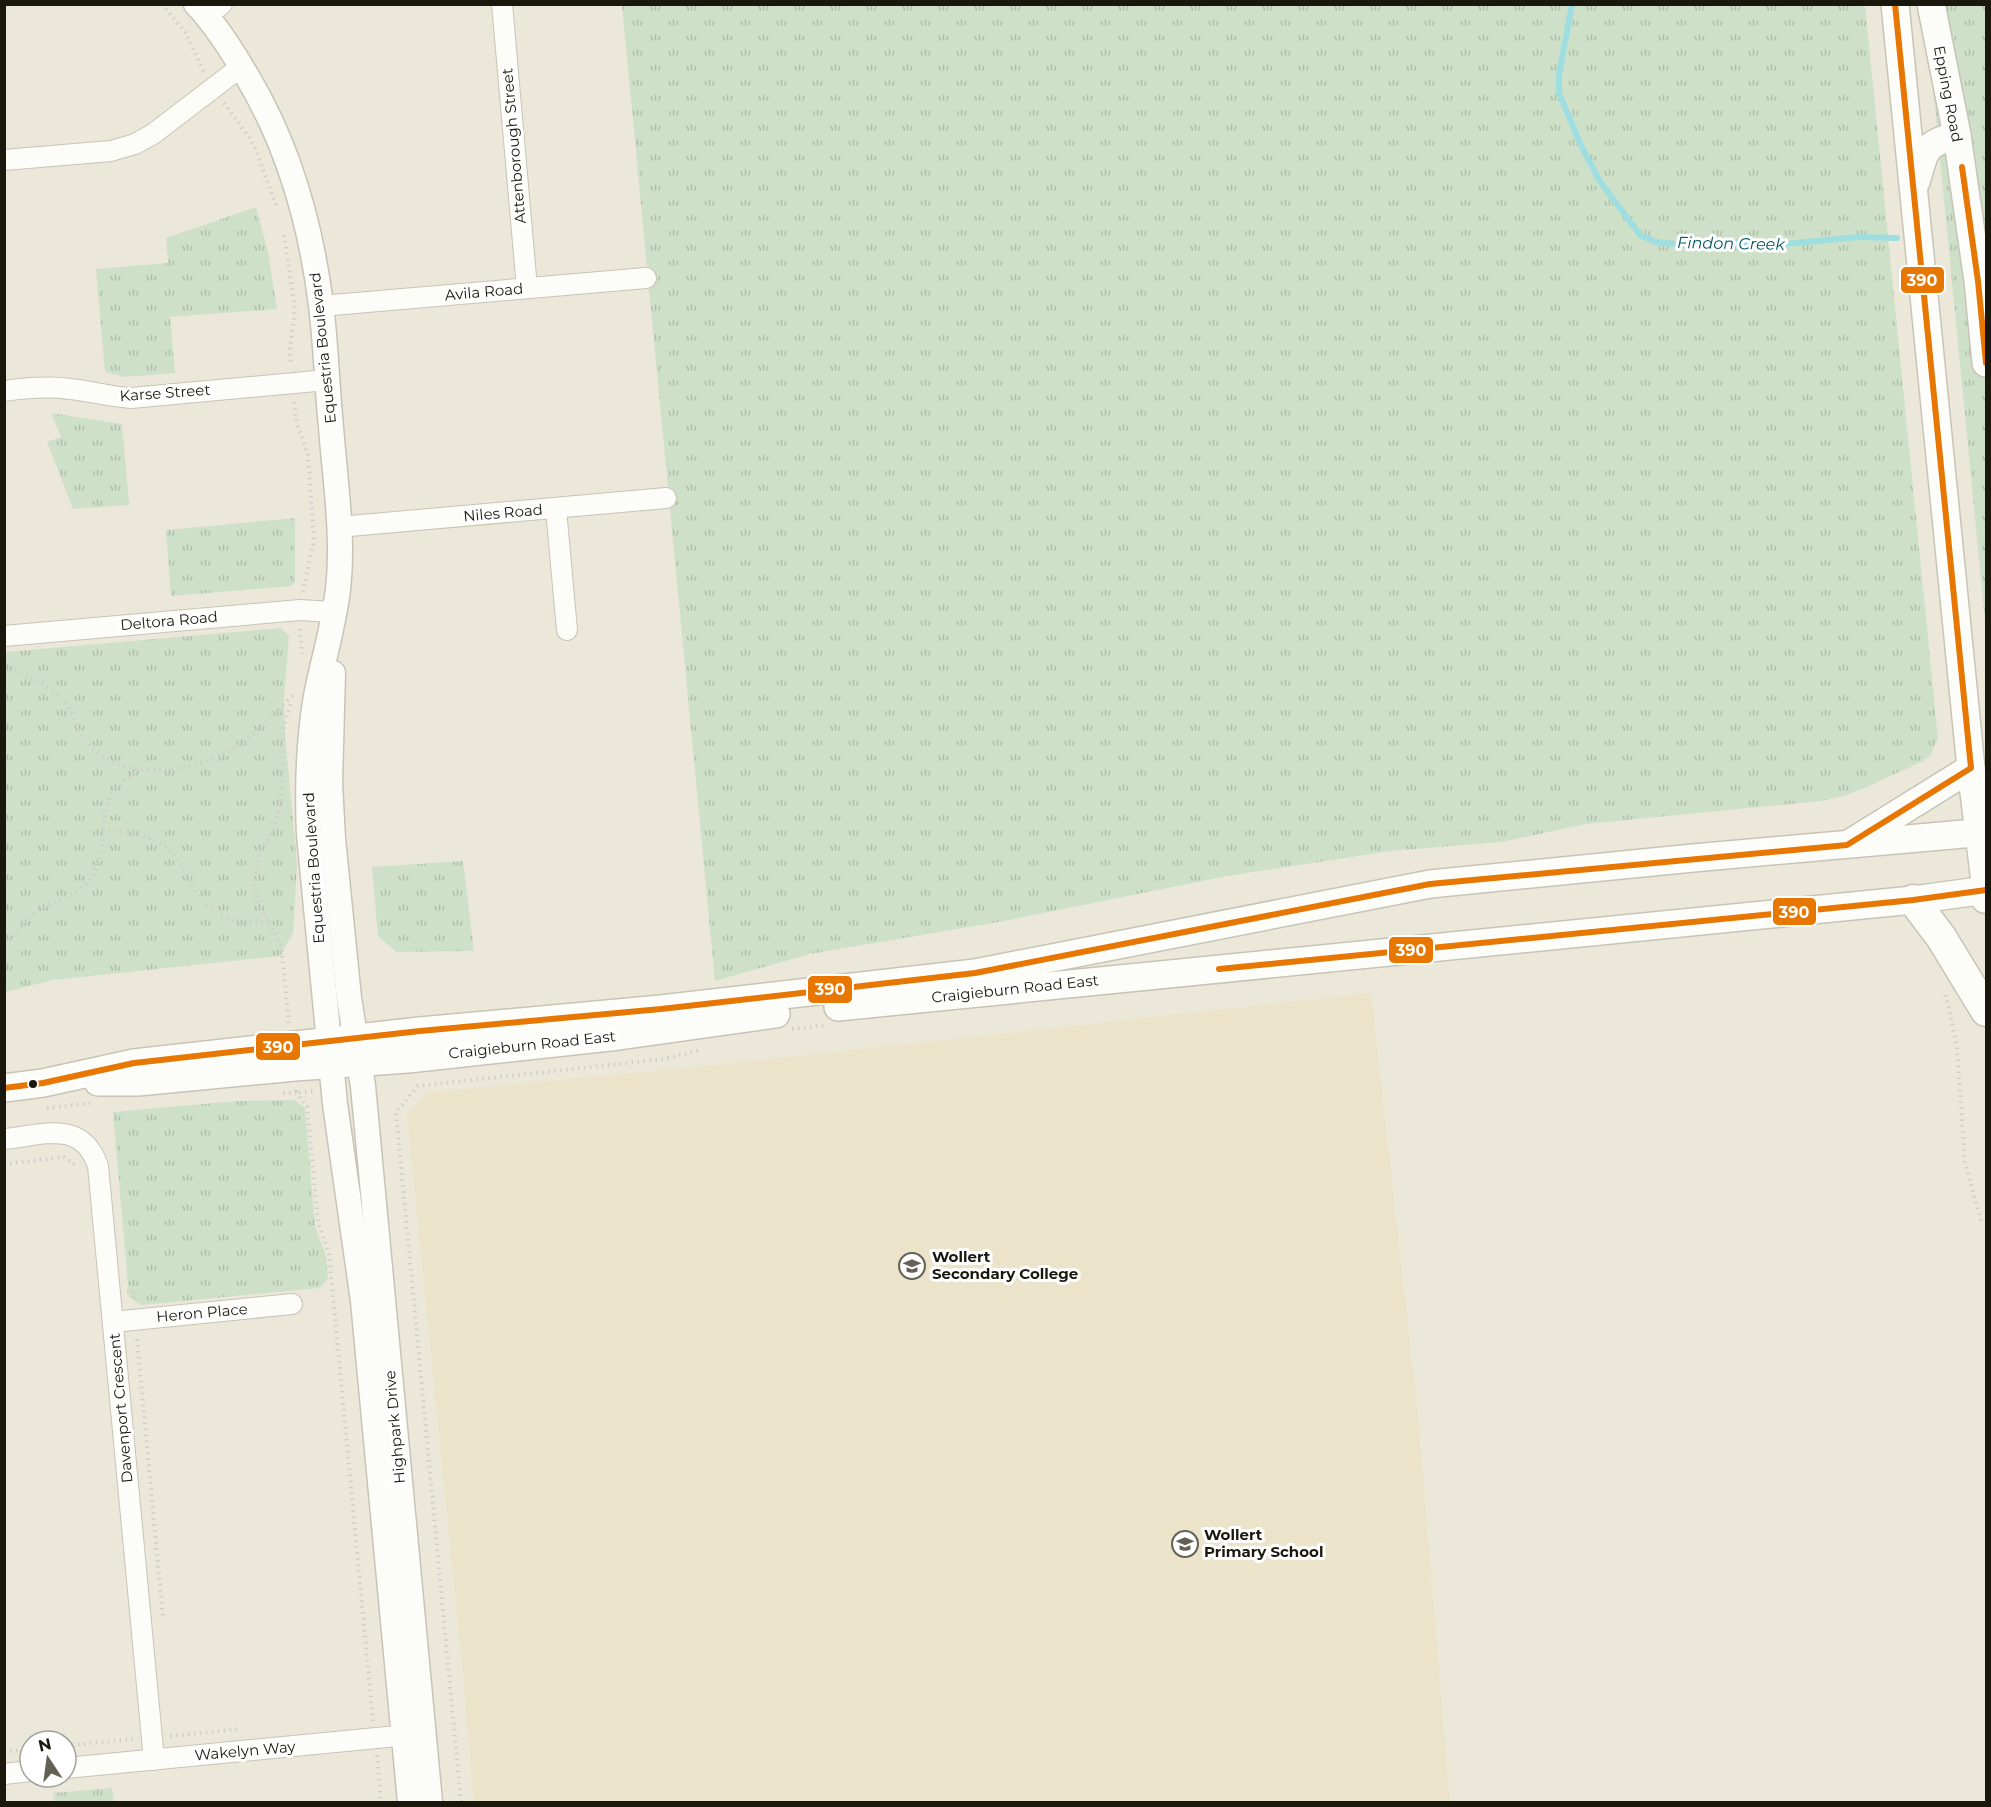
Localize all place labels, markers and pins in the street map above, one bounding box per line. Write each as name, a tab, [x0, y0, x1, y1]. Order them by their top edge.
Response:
unlabelled marker	[27, 1078, 39, 1090]
place label: Wollert Secondary College	[932, 1247, 1078, 1283]
school or university icon: Wollert Secondary College	[897, 1251, 927, 1281]
place label: Wollert Primary School	[1204, 1525, 1323, 1561]
school or university icon: Wollert Primary School	[1170, 1529, 1200, 1559]

